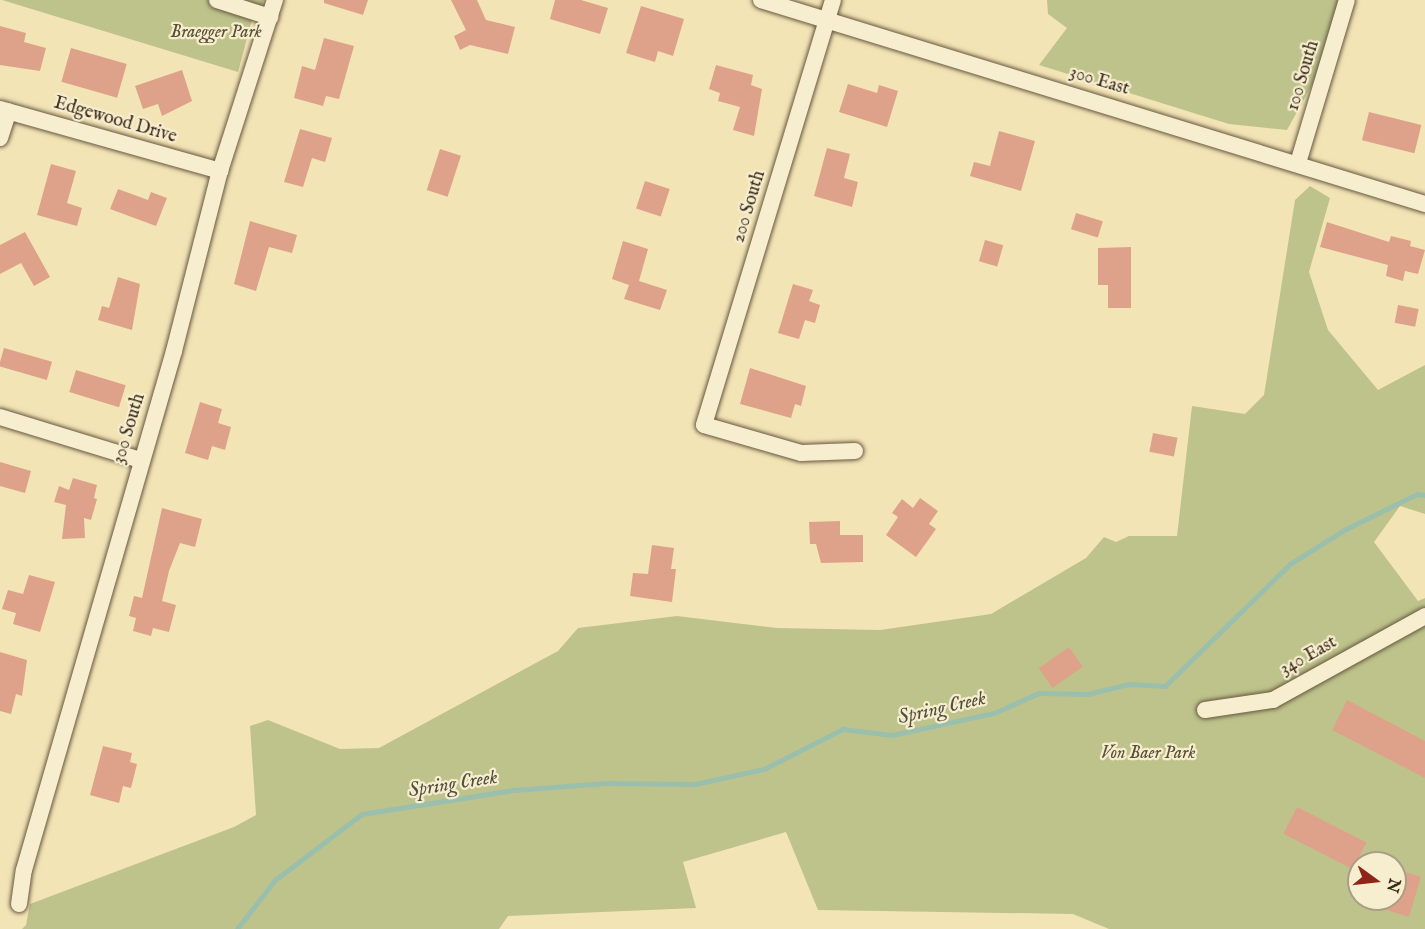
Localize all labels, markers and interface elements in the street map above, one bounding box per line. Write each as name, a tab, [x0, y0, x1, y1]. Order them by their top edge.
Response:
park label: Braegger Park	[170, 22, 262, 44]
street label: 100 South	[1283, 38, 1325, 114]
street label: 300 East	[1067, 63, 1131, 101]
street label: Edgewood Drive	[51, 93, 179, 149]
street label: 200 South	[729, 168, 771, 246]
street label: 300 South	[109, 391, 151, 467]
street label: 340 East	[1277, 633, 1341, 681]
water label: Spring Creek	[896, 686, 988, 730]
park label: Von Baer Park	[1101, 743, 1195, 765]
water label: Spring Creek	[407, 765, 499, 803]
north arrow	[1347, 851, 1407, 911]
text: N	[1381, 876, 1404, 894]

